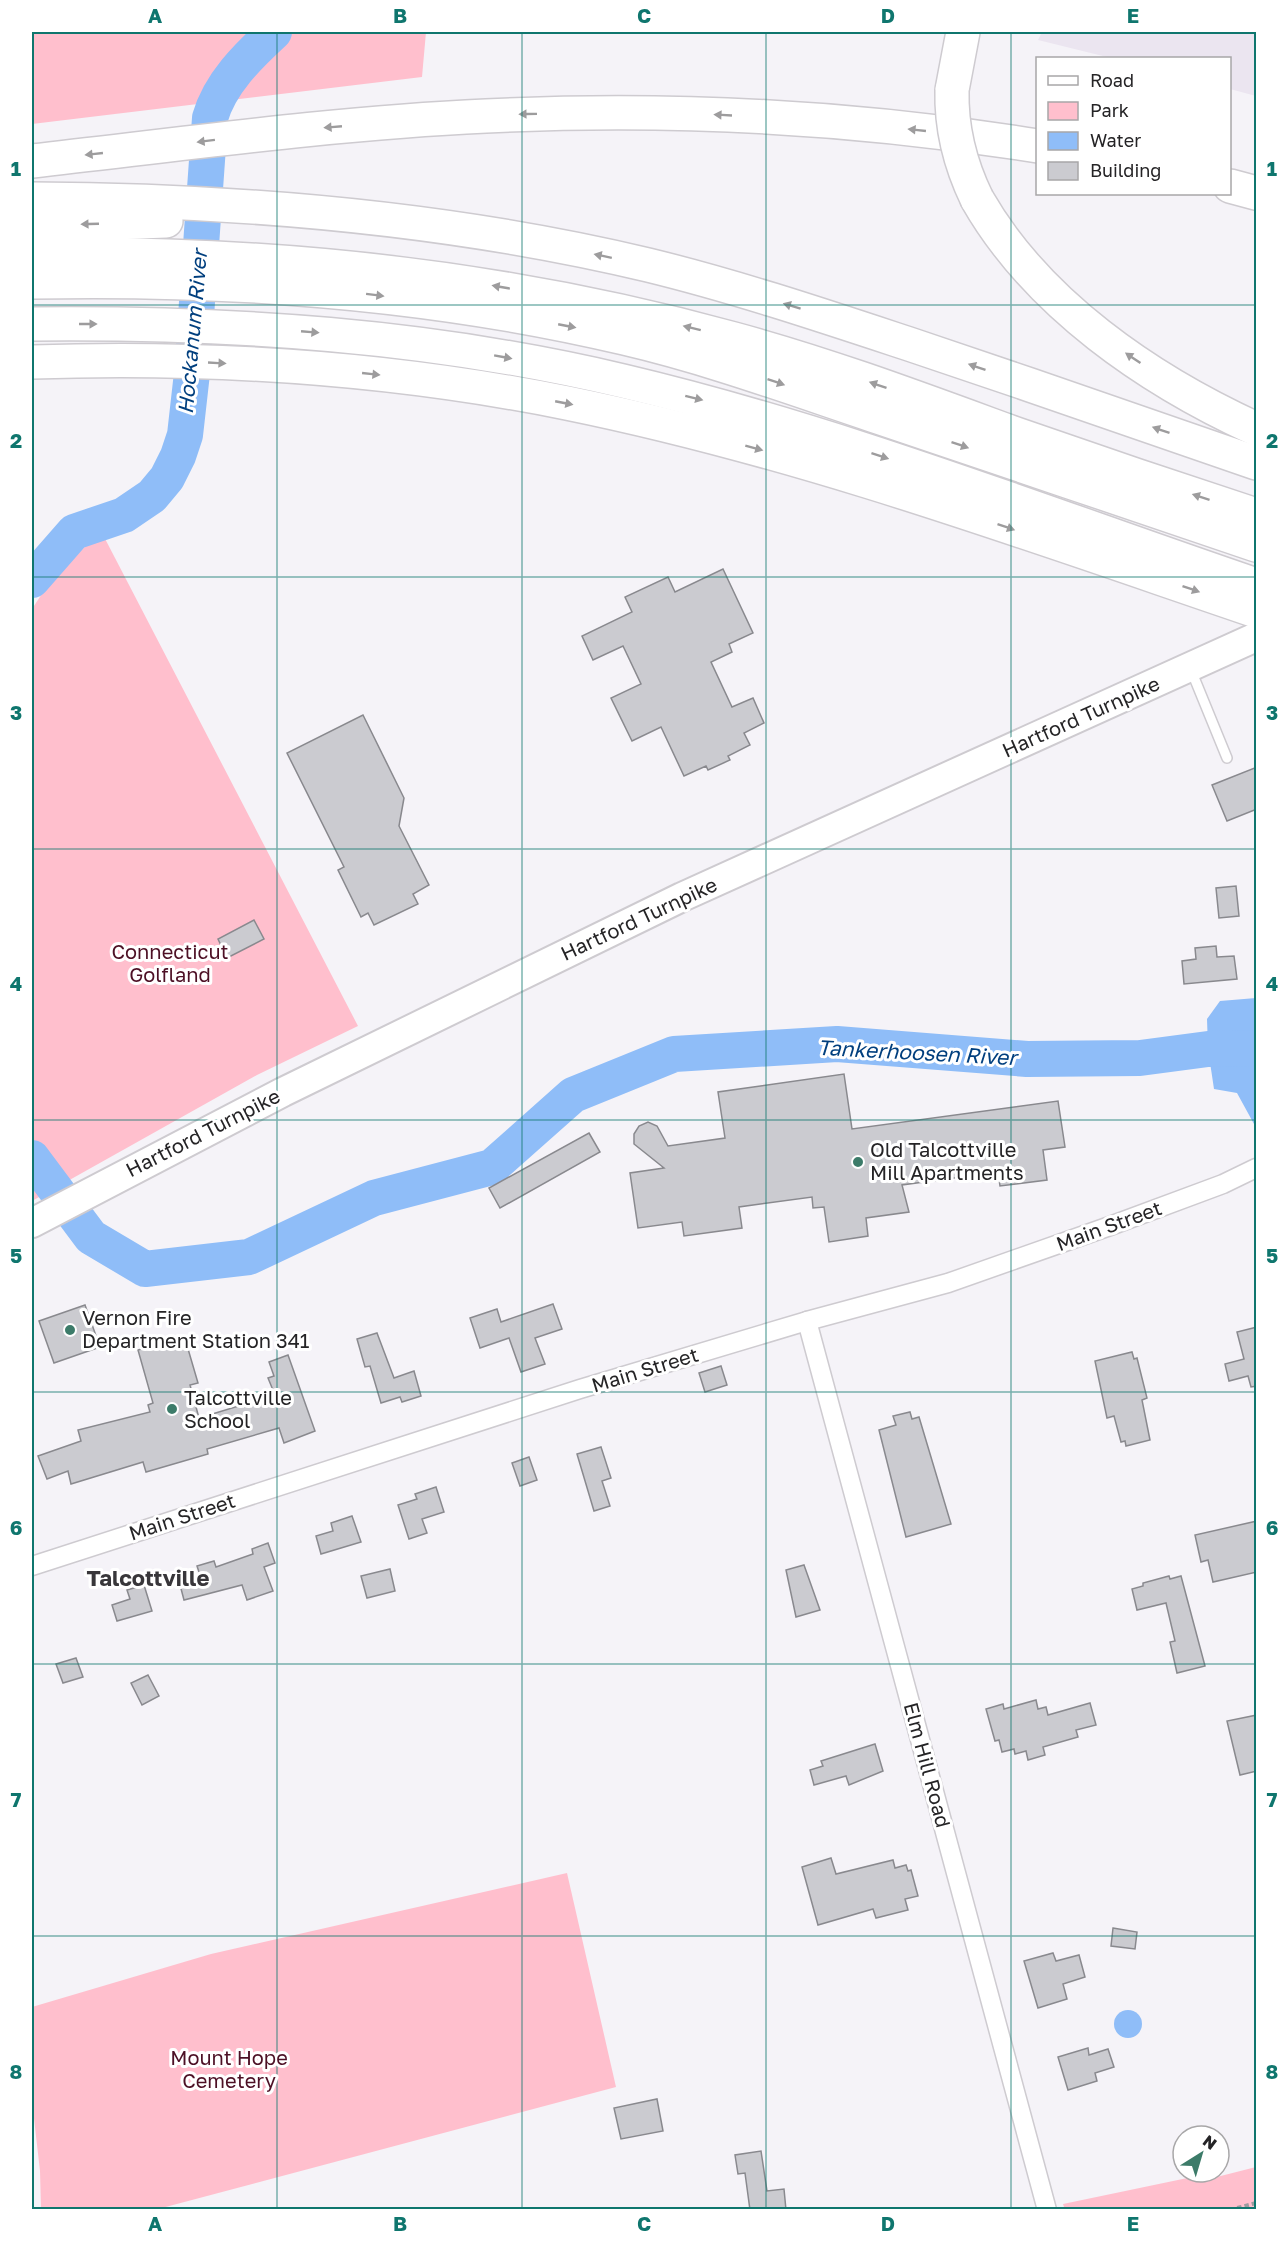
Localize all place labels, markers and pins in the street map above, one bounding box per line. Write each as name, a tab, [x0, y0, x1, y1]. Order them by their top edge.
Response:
place label: Old Talcottville Mill Apartments	[870, 1137, 1024, 1184]
marker: Old Talcottville Mill Apartments	[851, 1155, 865, 1169]
place label: Vernon Fire Department Station 341	[82, 1305, 310, 1352]
marker: Vernon Fire Department Station 341	[63, 1323, 77, 1337]
place label: Talcottville School	[184, 1385, 292, 1432]
marker: Talcottville School	[165, 1402, 179, 1416]

